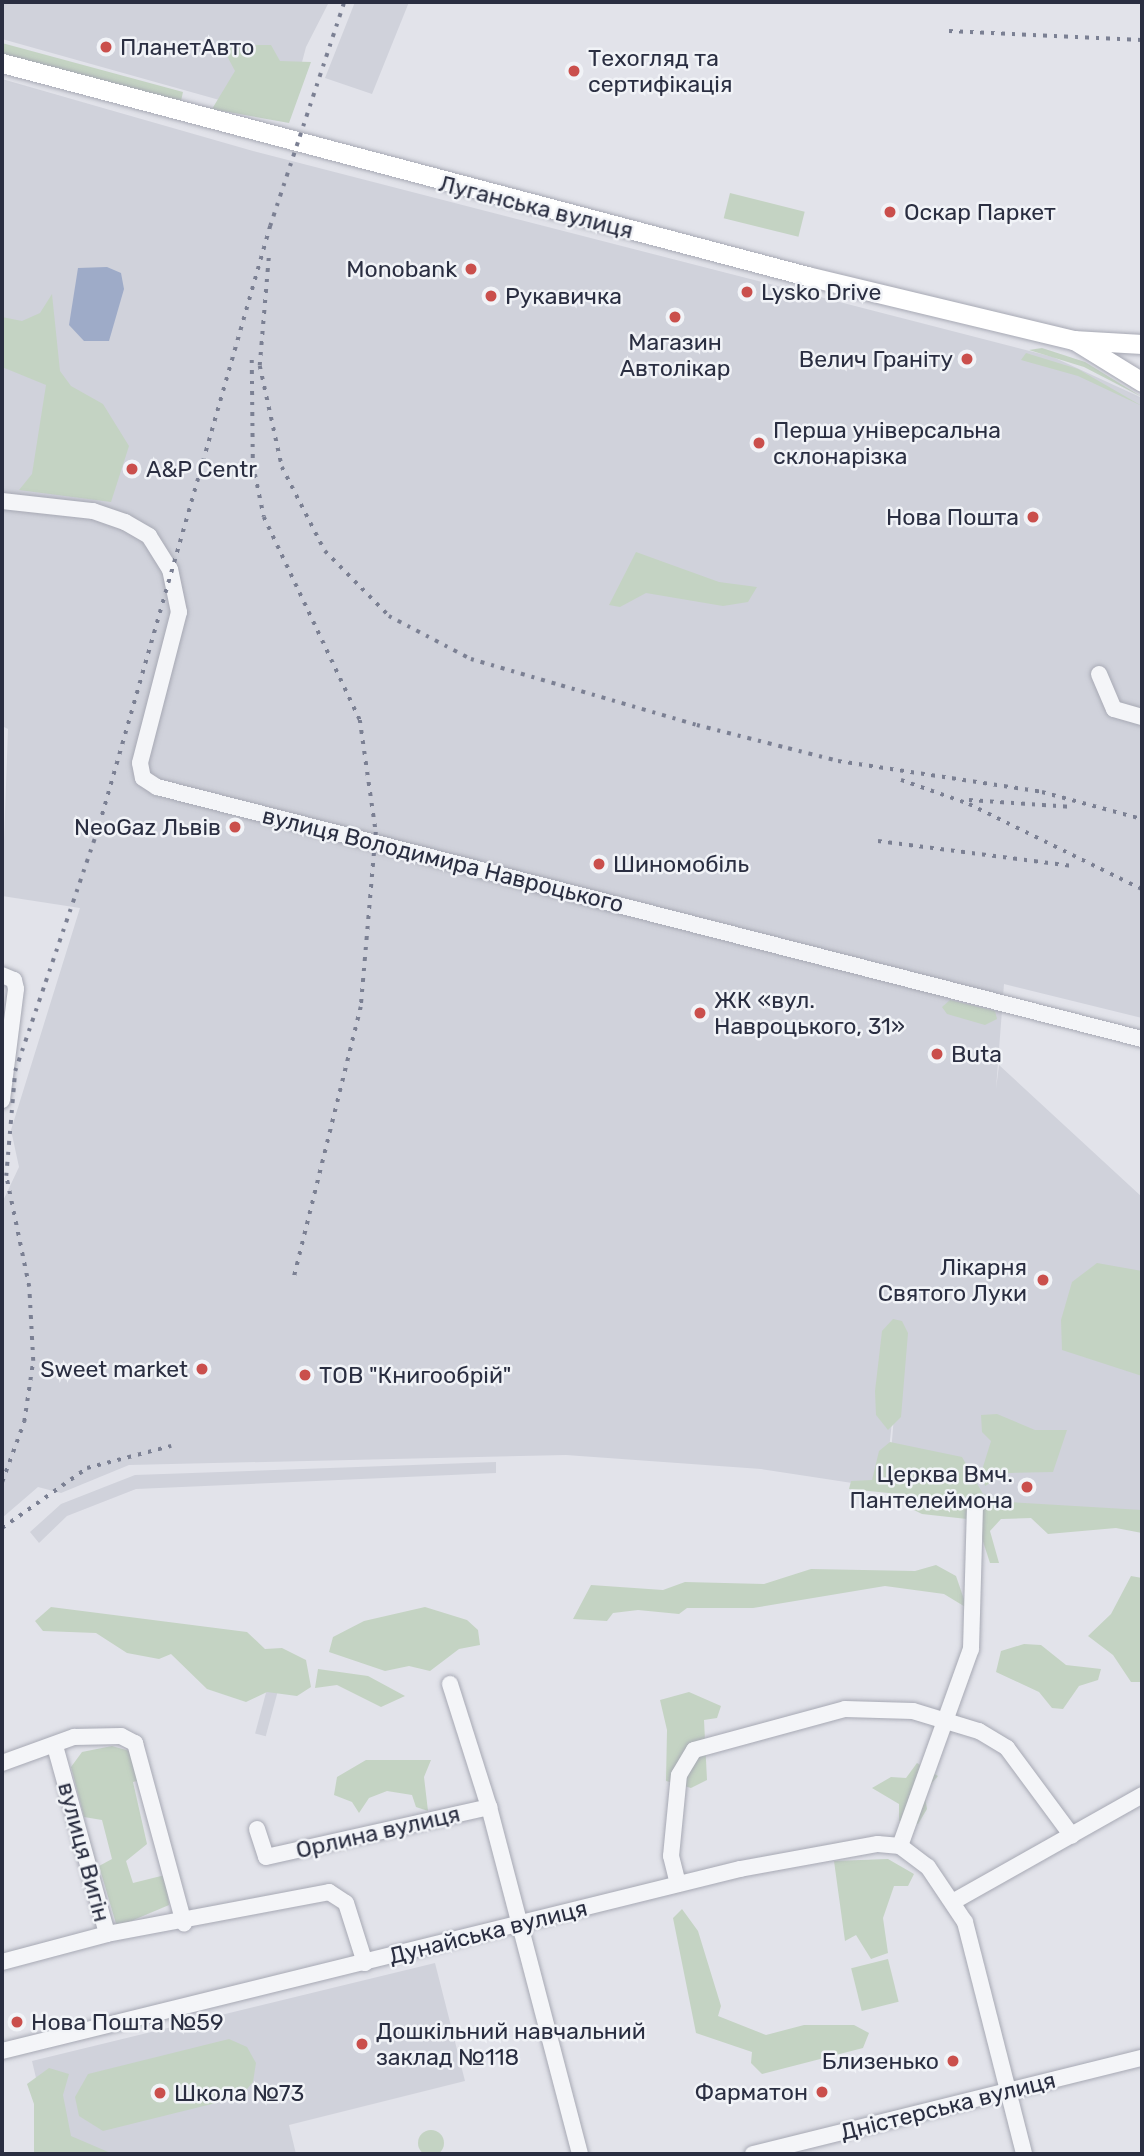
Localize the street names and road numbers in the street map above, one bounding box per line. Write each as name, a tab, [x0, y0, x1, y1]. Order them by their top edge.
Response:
street label: Луганська вулиця	[436, 170, 636, 244]
street label: вулиця Володимира Навроцького	[259, 802, 627, 918]
street label: вулиця Вигін	[52, 1779, 116, 1925]
street label: Орлина вулиця	[293, 1800, 463, 1864]
street label: Дунайська вулиця	[386, 1894, 590, 1970]
street label: Дністерська вулиця	[838, 2066, 1058, 2146]

